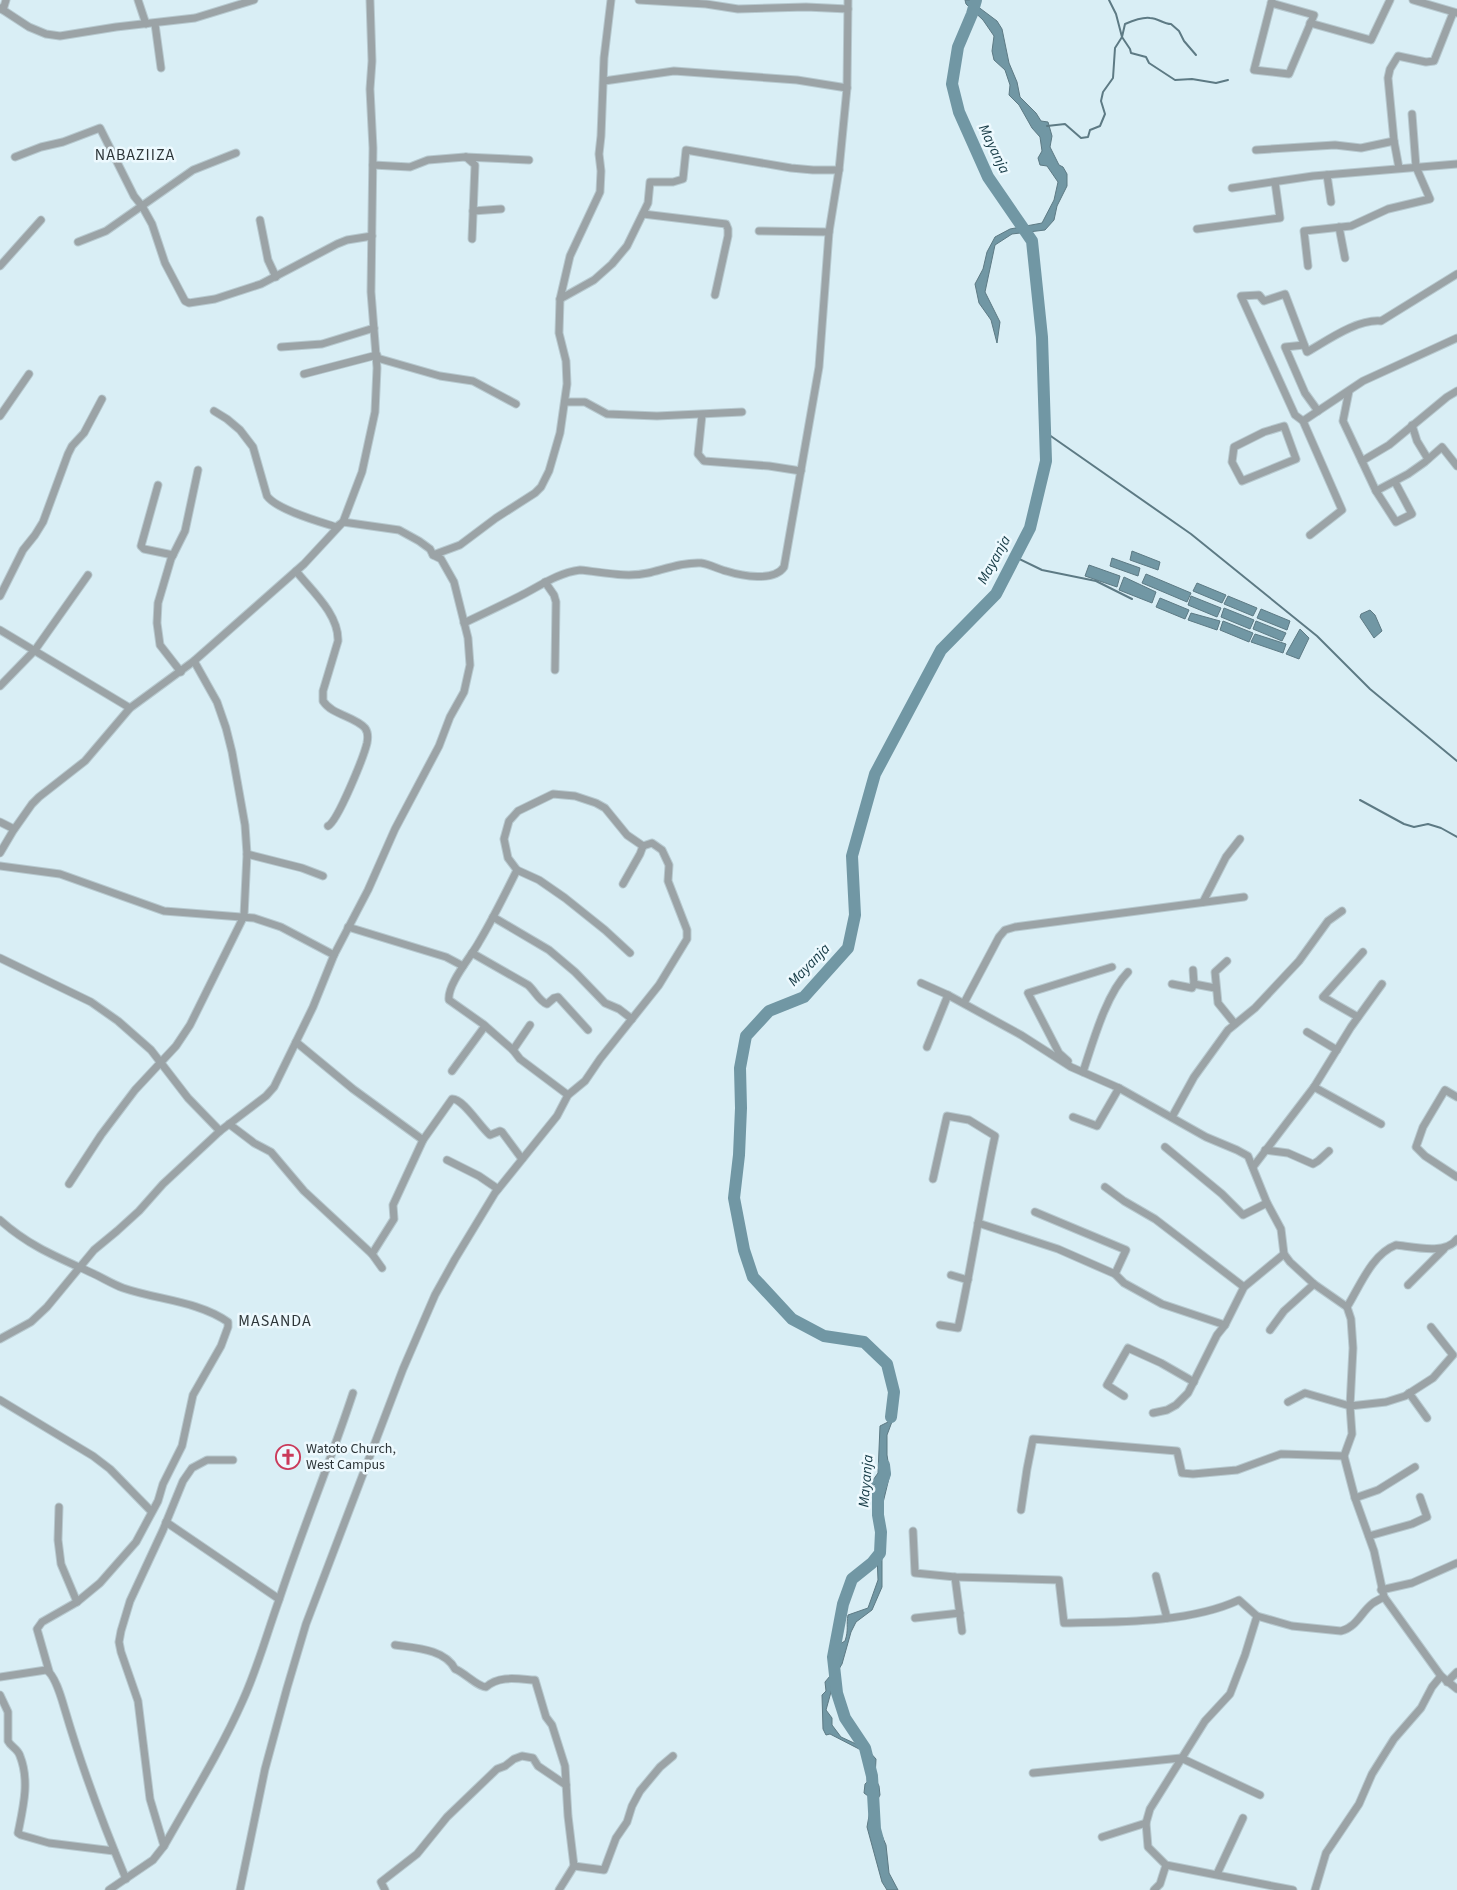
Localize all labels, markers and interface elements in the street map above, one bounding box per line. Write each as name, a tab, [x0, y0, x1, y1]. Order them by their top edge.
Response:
water label: Mayanja	[973, 121, 1015, 177]
district label: NABAZIIZA	[95, 144, 175, 166]
water label: Mayanja	[972, 532, 1016, 588]
water label: Mayanja	[783, 939, 835, 991]
district label: MASANDA	[238, 1310, 312, 1332]
place label: Watoto Church, West Campus	[306, 1439, 396, 1475]
church icon: Watoto Church, West Campus	[275, 1444, 301, 1470]
water label: Mayanja	[853, 1454, 879, 1508]

